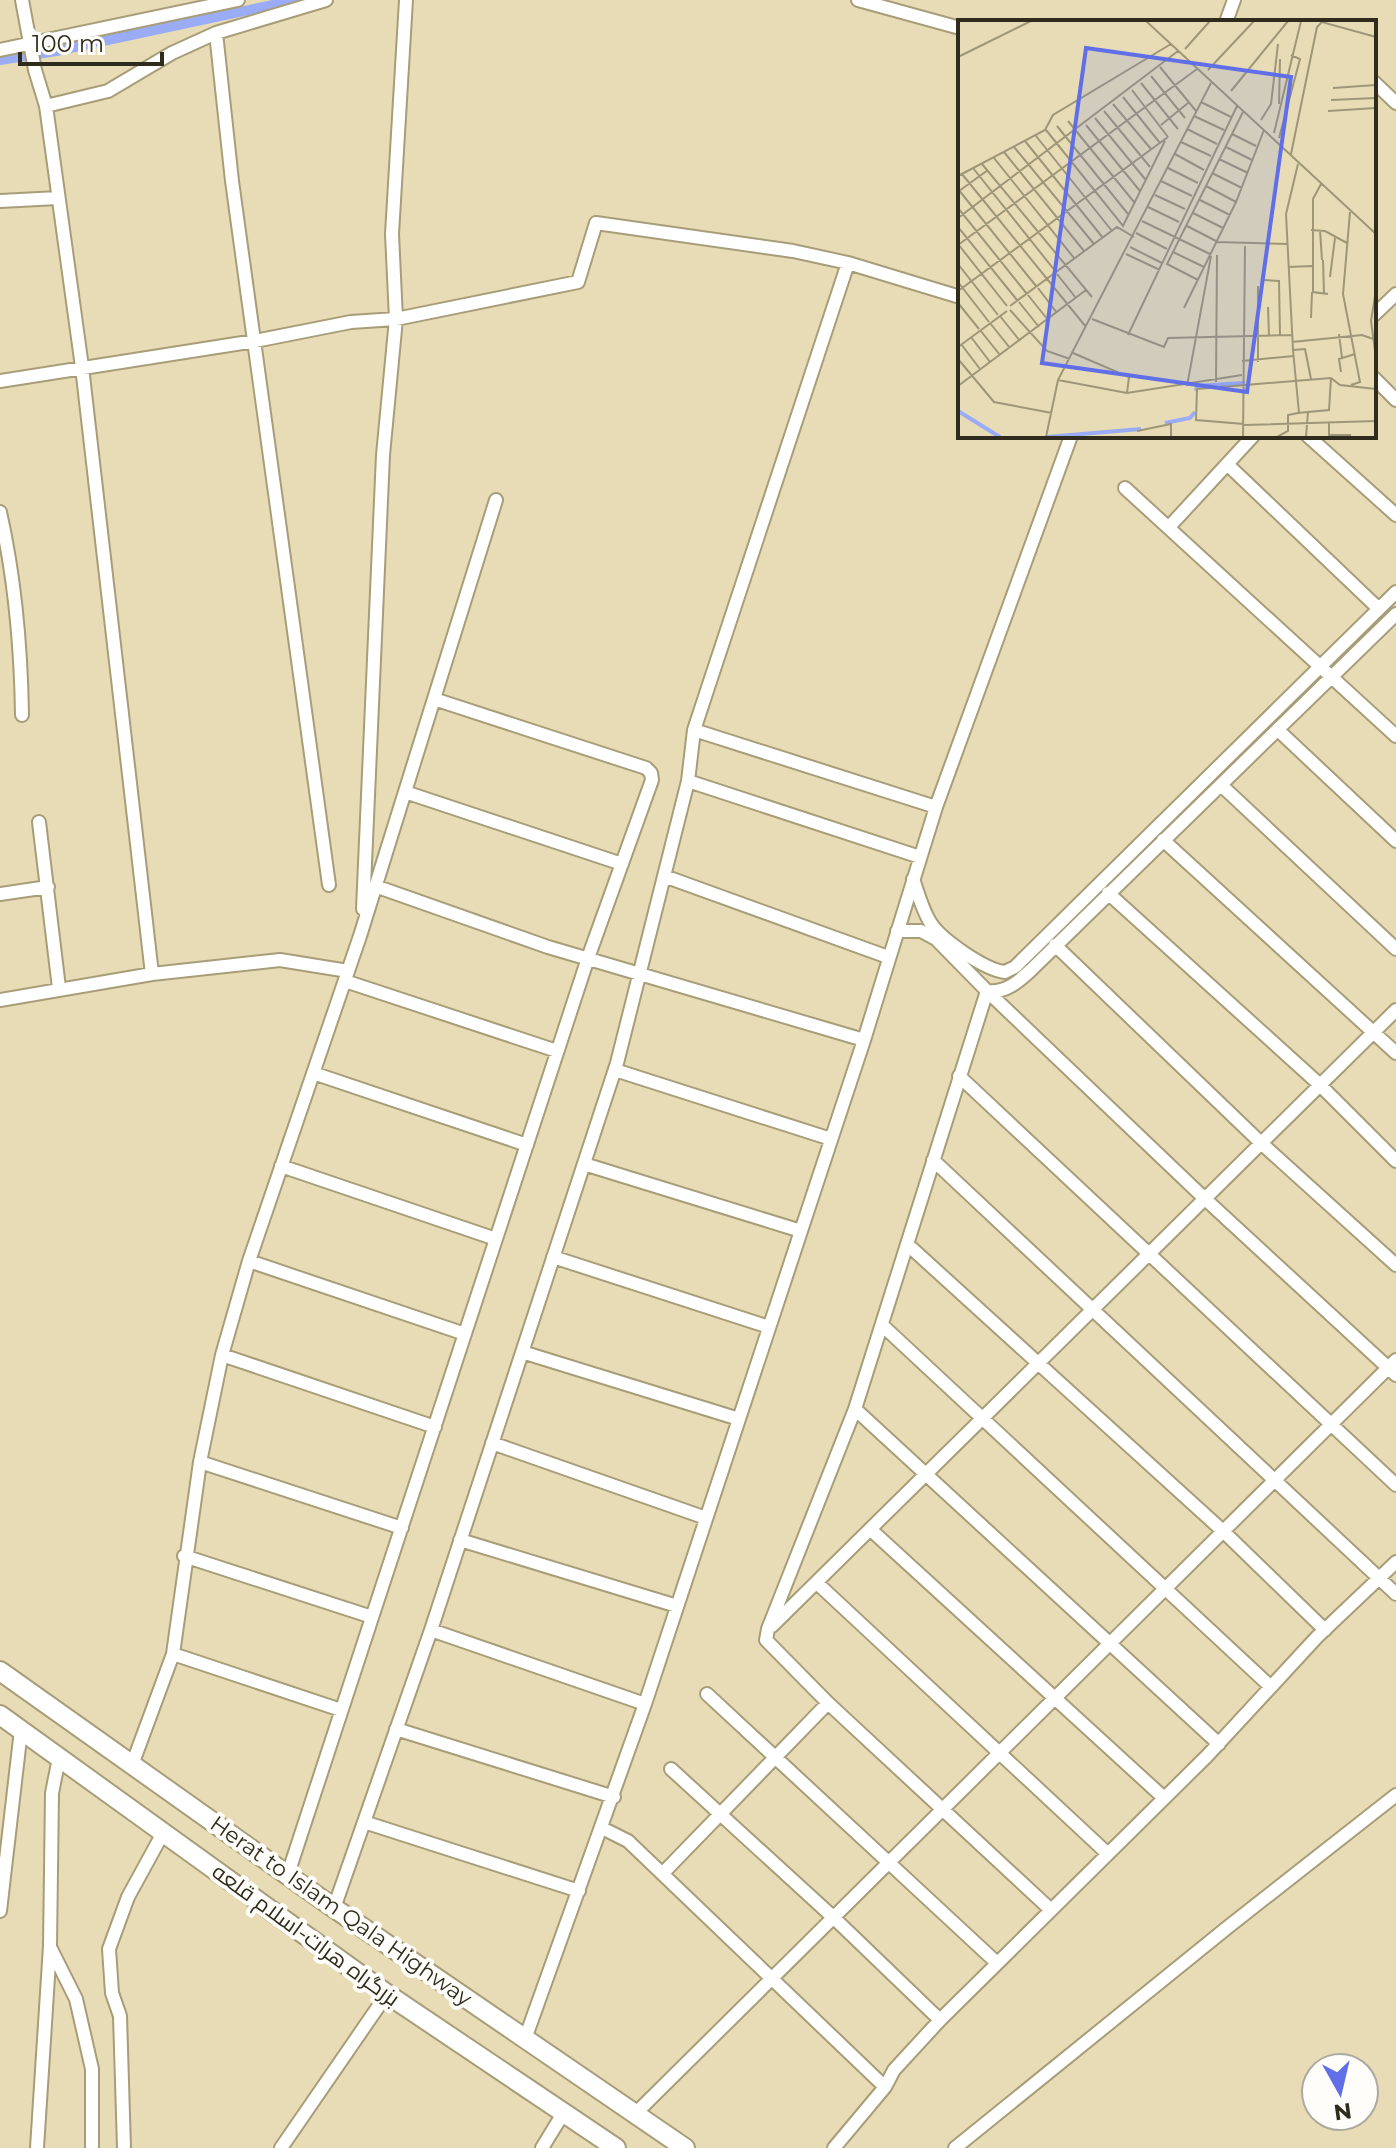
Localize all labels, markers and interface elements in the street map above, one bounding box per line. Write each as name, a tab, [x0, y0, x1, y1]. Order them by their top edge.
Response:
scale bar	[20, 16, 162, 66]
inset map	[958, 20, 1376, 438]
text: 100 m	[32, 29, 104, 58]
street label: Herat to Islam Qala Highway	[205, 1810, 477, 2012]
street label: بزرگراه هرات-اسلام قلعه	[206, 1858, 405, 2014]
north arrow	[1300, 2052, 1380, 2132]
text: N	[1332, 2097, 1353, 2126]

